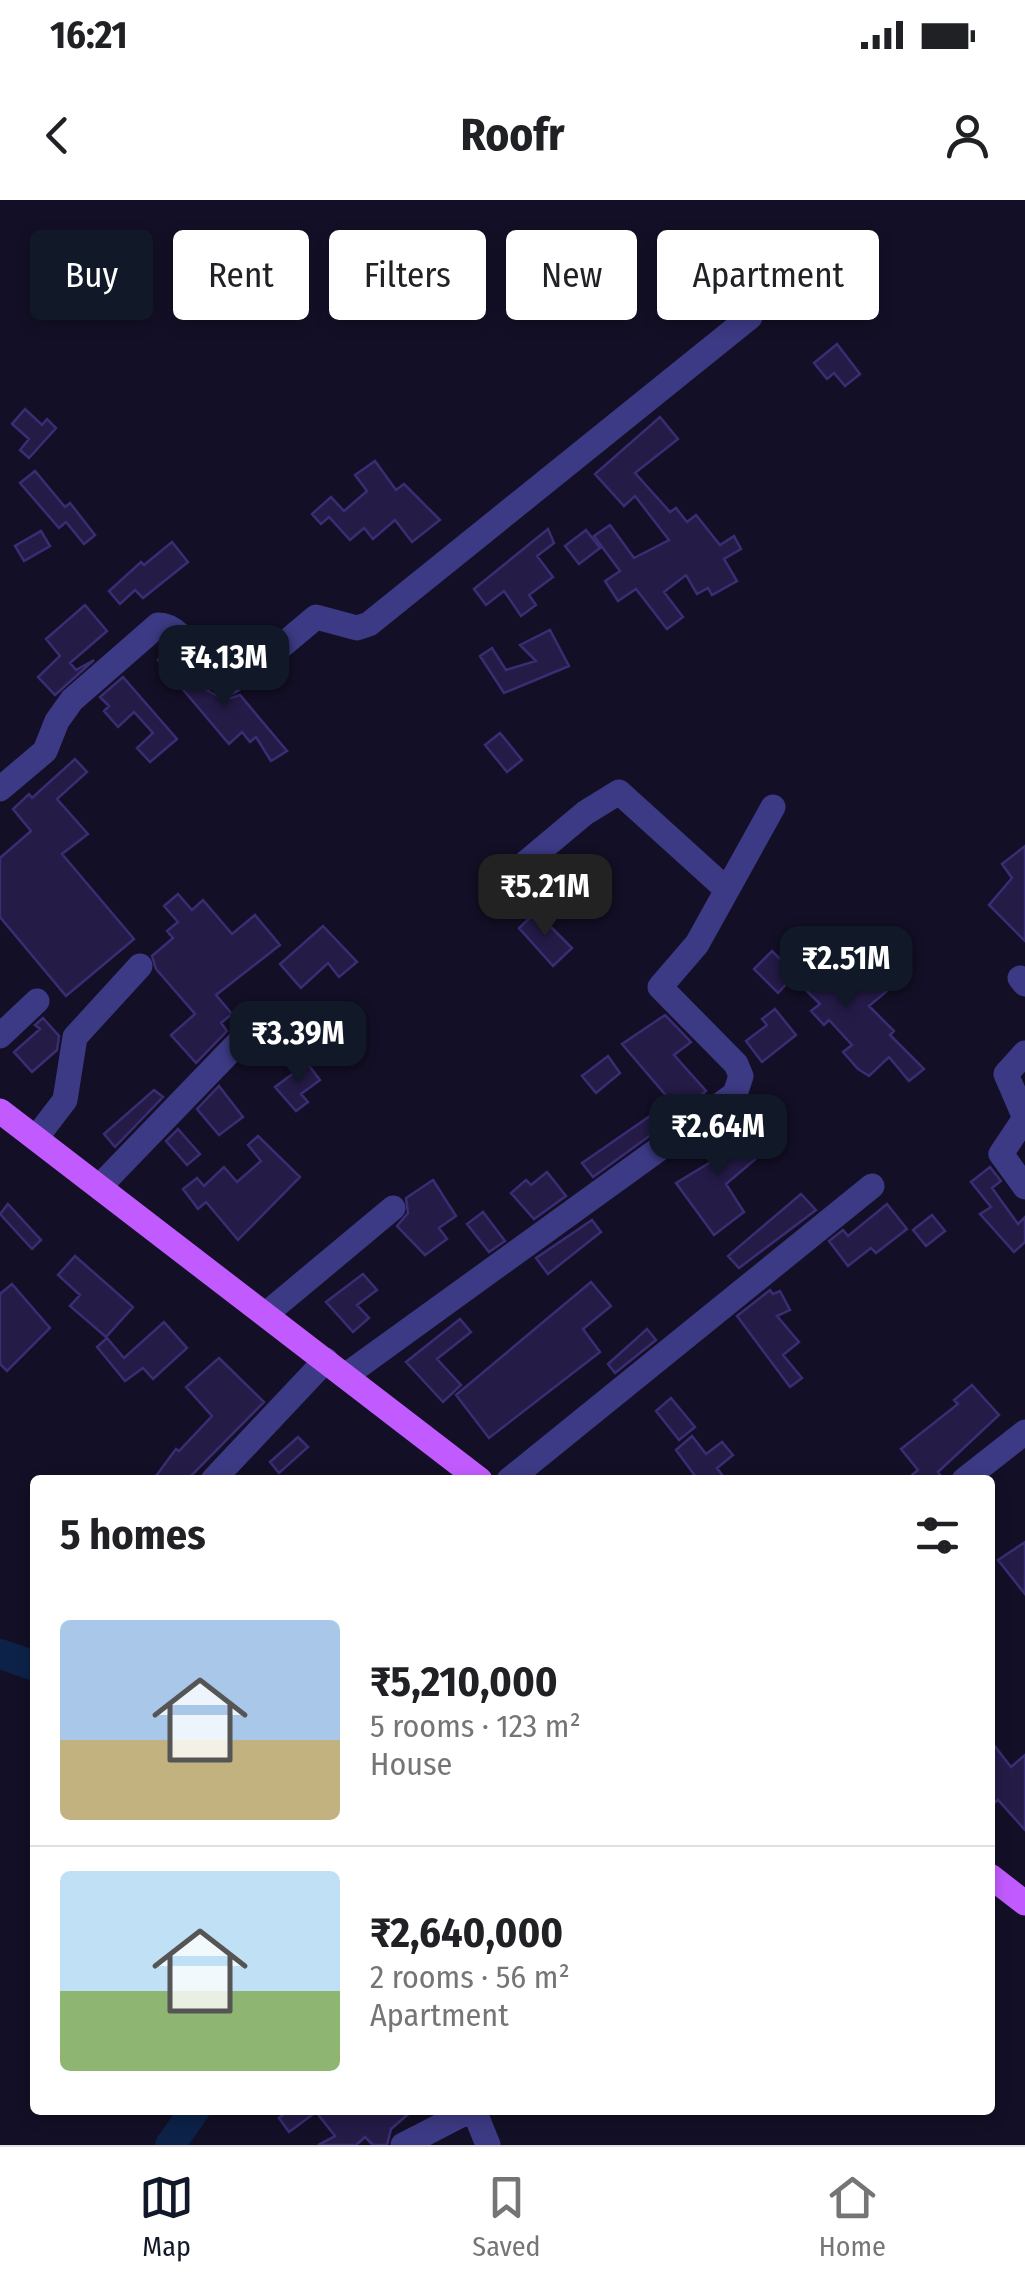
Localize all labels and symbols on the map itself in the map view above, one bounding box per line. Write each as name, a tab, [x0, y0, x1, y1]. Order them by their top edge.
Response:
pin: ₹4.13M	[143, 625, 305, 710]
pin: ₹5.21M	[464, 854, 626, 939]
pin: ₹2.51M	[765, 926, 927, 1011]
pin: ₹3.39M	[217, 1001, 379, 1086]
pin: ₹2.64M	[637, 1094, 799, 1179]

